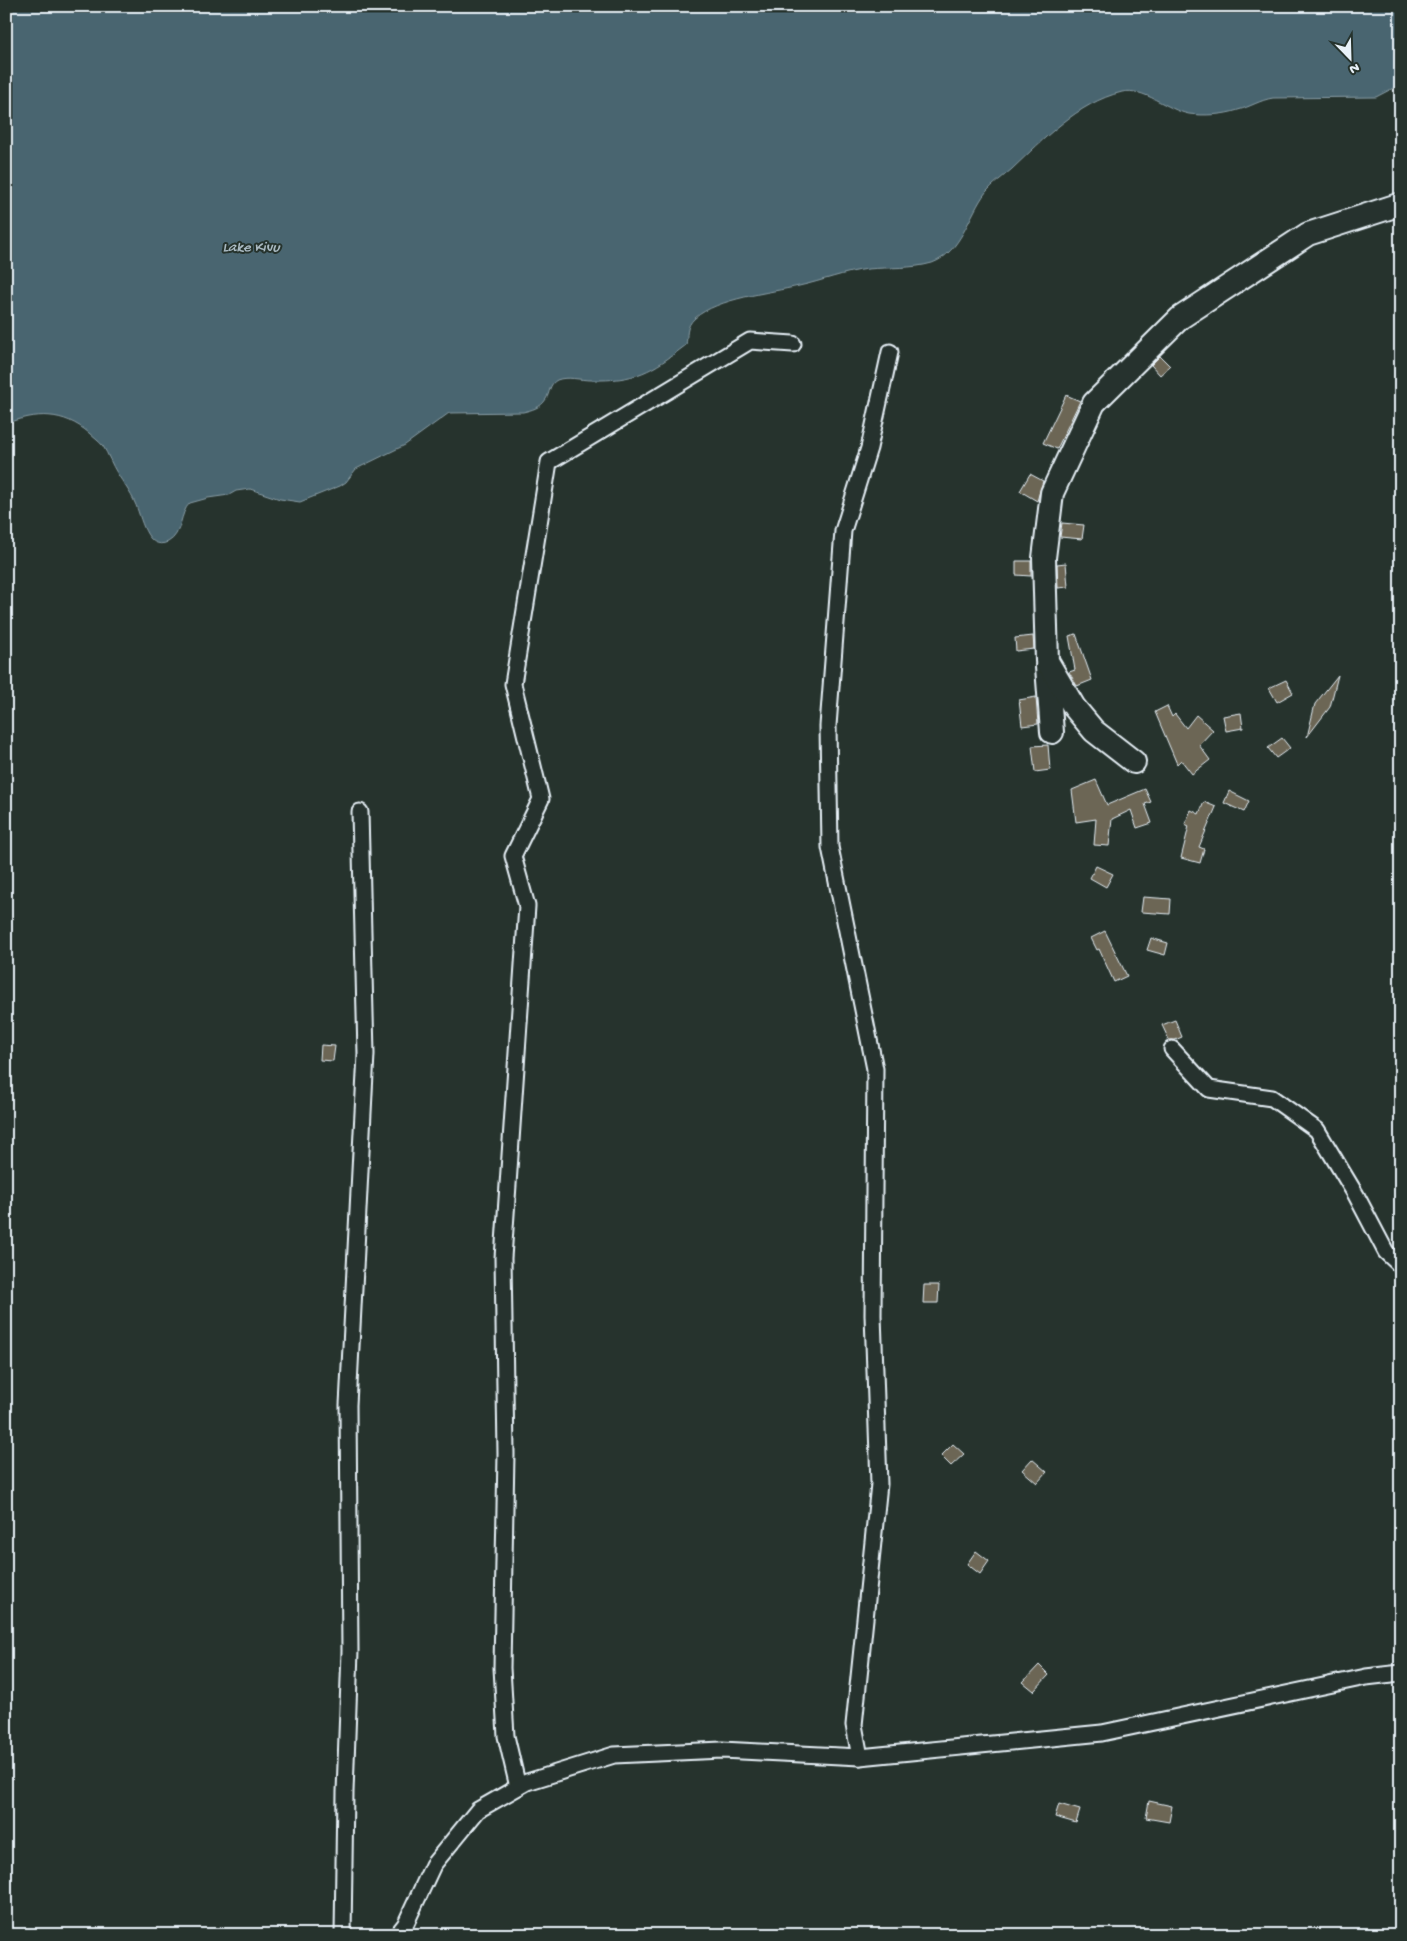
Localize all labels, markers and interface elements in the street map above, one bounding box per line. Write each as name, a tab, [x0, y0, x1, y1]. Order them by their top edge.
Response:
north arrow	[1324, 32, 1374, 82]
text: N	[1347, 58, 1362, 77]
water label: Lake Kivu	[223, 239, 281, 257]

